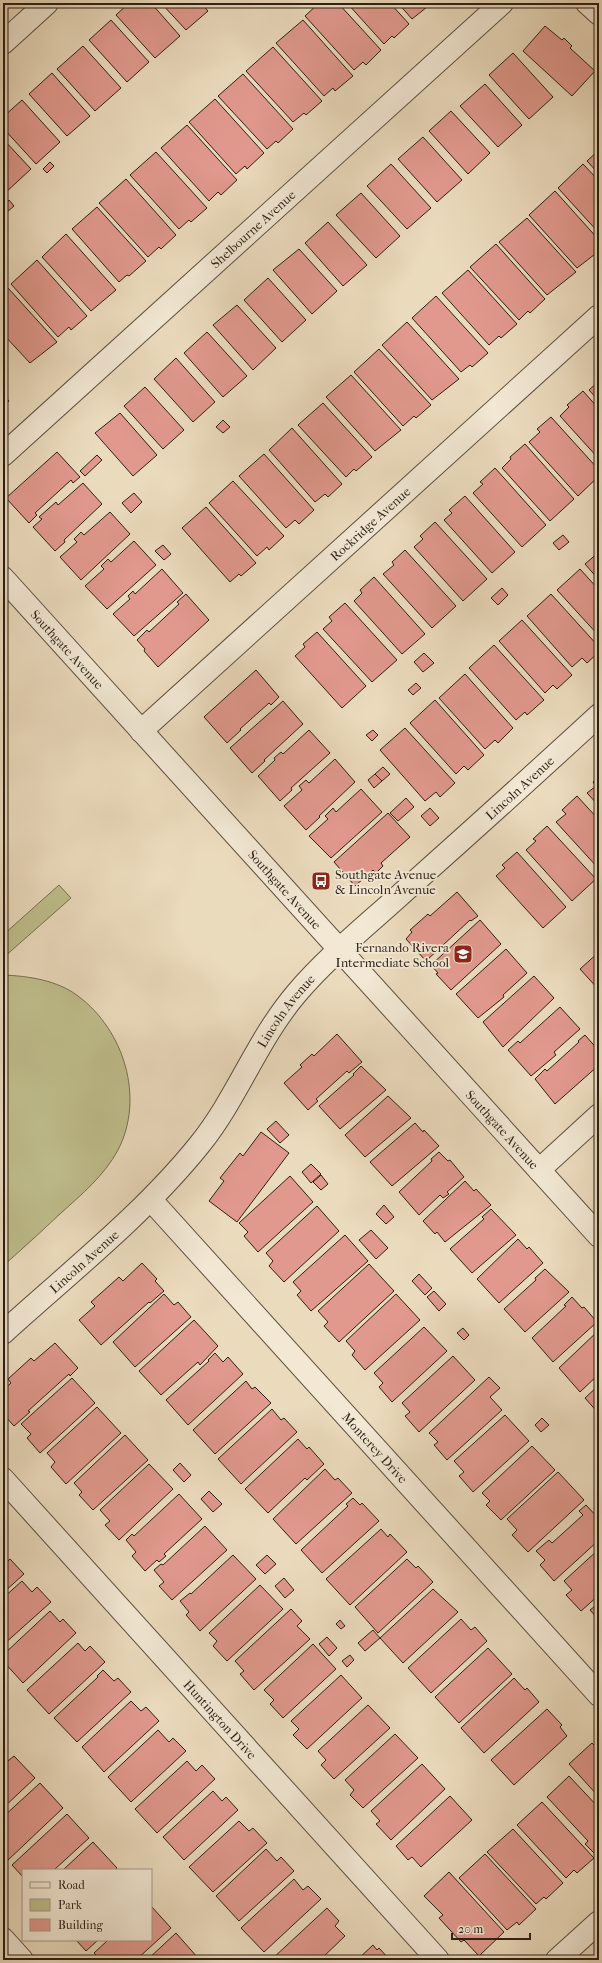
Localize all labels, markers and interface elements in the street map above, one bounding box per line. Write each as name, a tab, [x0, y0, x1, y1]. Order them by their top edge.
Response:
street label: Shelbourne Avenue	[207, 186, 299, 271]
street label: Rockridge Avenue	[327, 483, 414, 564]
street label: Southgate Avenue	[28, 607, 107, 692]
street label: Lincoln Avenue	[482, 752, 557, 823]
street label: Southgate Avenue	[245, 847, 325, 932]
place label: Southgate Avenue & Lincoln Avenue	[335, 867, 437, 897]
bus stop icon: Southgate Avenue & Lincoln Avenue	[310, 870, 332, 892]
place label: Fernando Rivera Intermediate School	[336, 940, 450, 970]
school or university icon: Fernando Rivera Intermediate School	[452, 943, 474, 965]
street label: Lincoln Avenue	[254, 971, 318, 1050]
street label: Southgate Avenue	[463, 1087, 542, 1172]
street label: Lincoln Avenue	[46, 1226, 122, 1296]
street label: Monterey Drive	[339, 1409, 411, 1486]
street label: Huntington Drive	[181, 1677, 260, 1762]
legend	[22, 1869, 152, 1941]
text: Road	[58, 1878, 85, 1892]
text: Park	[58, 1898, 83, 1912]
scale bar	[452, 1915, 530, 1941]
text: Building	[58, 1918, 103, 1932]
text: 20 m	[458, 1922, 483, 1936]

